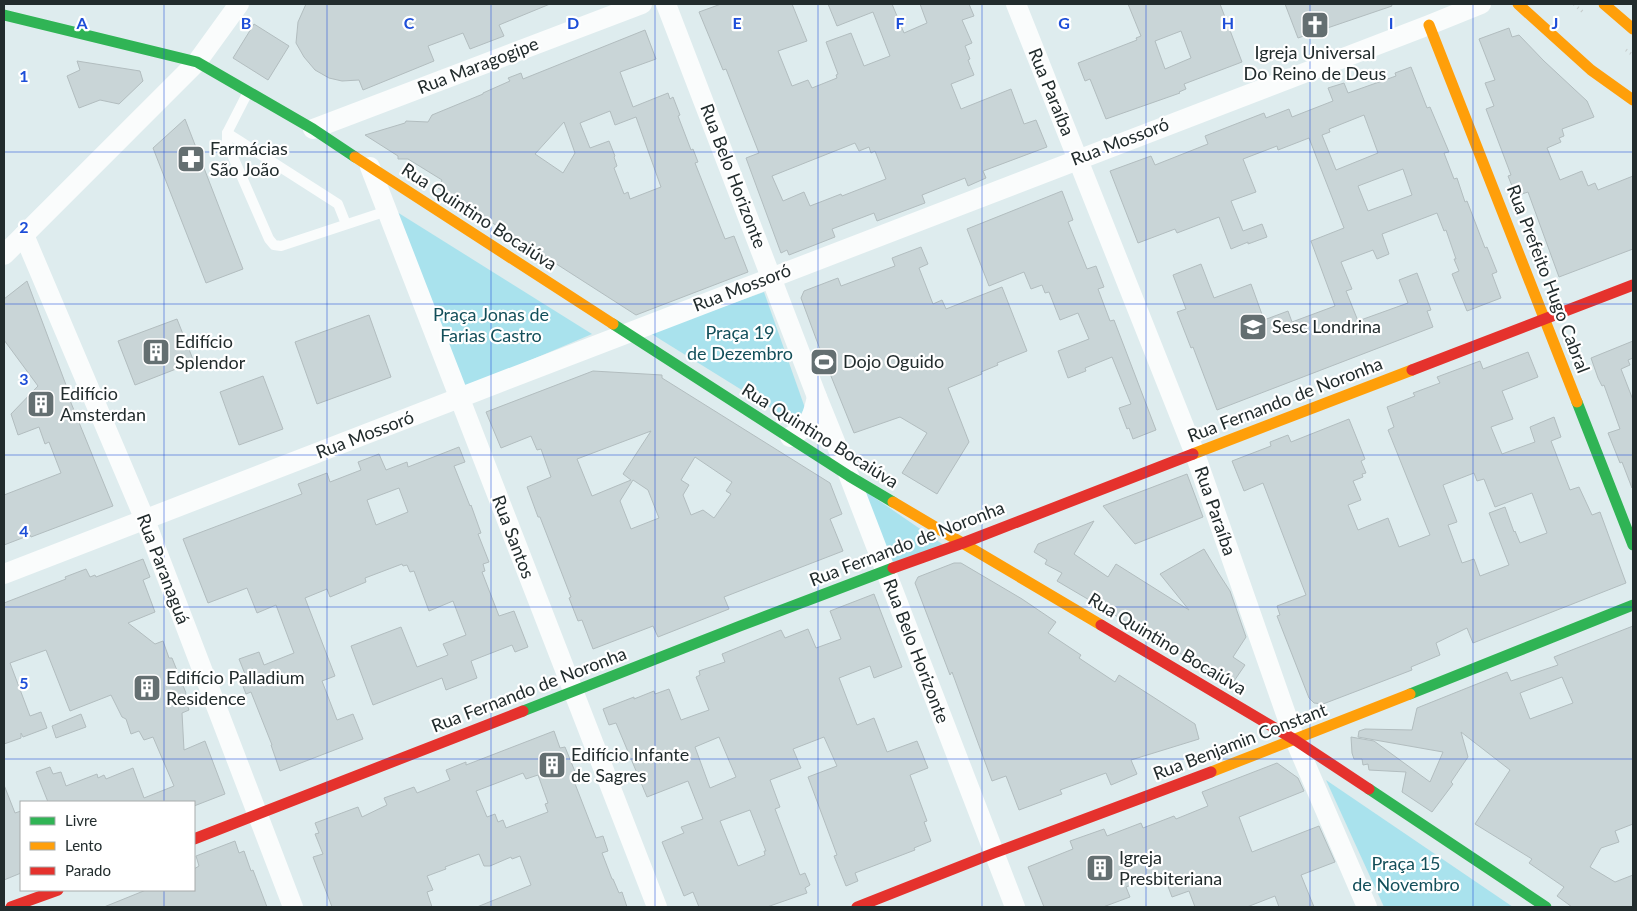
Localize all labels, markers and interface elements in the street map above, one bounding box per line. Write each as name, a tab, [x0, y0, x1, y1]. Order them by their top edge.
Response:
church icon: Igreja Universal Do Reino de Deus	[1300, 10, 1330, 40]
text: A	[75, 13, 88, 32]
text: B	[241, 13, 251, 32]
text: C	[404, 13, 415, 32]
text: D	[567, 13, 579, 32]
text: E	[732, 13, 742, 32]
text: F	[895, 13, 905, 32]
text: G	[1058, 13, 1070, 32]
text: H	[1222, 13, 1234, 32]
text: I	[1389, 13, 1393, 32]
text: J	[1552, 13, 1558, 32]
street label: Rua Maragogipe	[414, 32, 541, 98]
place label: Igreja Universal Do Reino de Deus	[1244, 41, 1387, 84]
street label: Rua Paraíba	[1024, 44, 1080, 139]
text: 1	[19, 66, 29, 85]
street label: Rua Belo Horizonte	[696, 100, 772, 251]
street label: Rua Mossoró	[1067, 112, 1172, 170]
place label: Farmácias São João	[210, 137, 288, 180]
pharmacy icon: Farmácias São João	[176, 144, 206, 174]
street label: Rua Quintino Bocaiúva	[398, 158, 561, 275]
street label: Rua Prefeito Hugo Cabral	[1503, 181, 1595, 376]
text: 2	[19, 217, 29, 236]
street label: Rua Mossoró	[689, 258, 794, 316]
park label: Praça Jonas de Farias Castro	[433, 303, 549, 346]
school or university icon: Sesc Londrina	[1238, 312, 1268, 342]
place label: Sesc Londrina	[1272, 315, 1381, 337]
park label: Praça 19 de Dezembro	[687, 321, 793, 364]
place label: Edifício Splendor	[175, 330, 246, 373]
building icon: Edifício Splendor	[141, 337, 171, 367]
sports icon: Dojo Oguido	[809, 347, 839, 377]
place label: Dojo Oguido	[843, 350, 944, 372]
street label: Rua Fernando de Noronha	[1184, 352, 1385, 446]
text: 3	[19, 369, 29, 388]
street label: Rua Quintino Bocaiúva	[738, 378, 903, 492]
place label: Edifício Amsterdan	[60, 382, 146, 425]
building icon: Edifício Amsterdan	[26, 389, 56, 419]
street label: Rua Mossoró	[312, 405, 417, 463]
street label: Rua Paraíba	[1190, 463, 1241, 558]
street label: Rua Santos	[488, 492, 540, 582]
street label: Rua Fernando de Noronha	[806, 496, 1007, 590]
street label: Rua Paranaguá	[133, 510, 195, 627]
text: 4	[19, 521, 29, 540]
street label: Rua Belo Horizonte	[879, 575, 955, 726]
street label: Rua Quintino Bocaiúva	[1084, 587, 1251, 699]
street label: Rua Fernando de Noronha	[428, 642, 629, 736]
place label: Edifício Palladium Residence	[166, 666, 305, 709]
text: 5	[19, 673, 29, 692]
building icon: Edifício Palladium Residence	[132, 673, 162, 703]
street label: Rua Benjamin Constant	[1150, 698, 1330, 784]
place label: Edifício Infante de Sagres	[571, 743, 689, 786]
building icon: Edifício Infante de Sagres	[537, 750, 567, 780]
legend	[20, 801, 195, 891]
text: Livre	[65, 811, 97, 829]
text: Lento	[65, 836, 102, 854]
place label: Igreja Presbiteriana	[1119, 846, 1222, 889]
park label: Praça 15 de Novembro	[1352, 852, 1460, 895]
building icon: Igreja Presbiteriana	[1085, 853, 1115, 883]
text: Parado	[65, 861, 111, 879]

